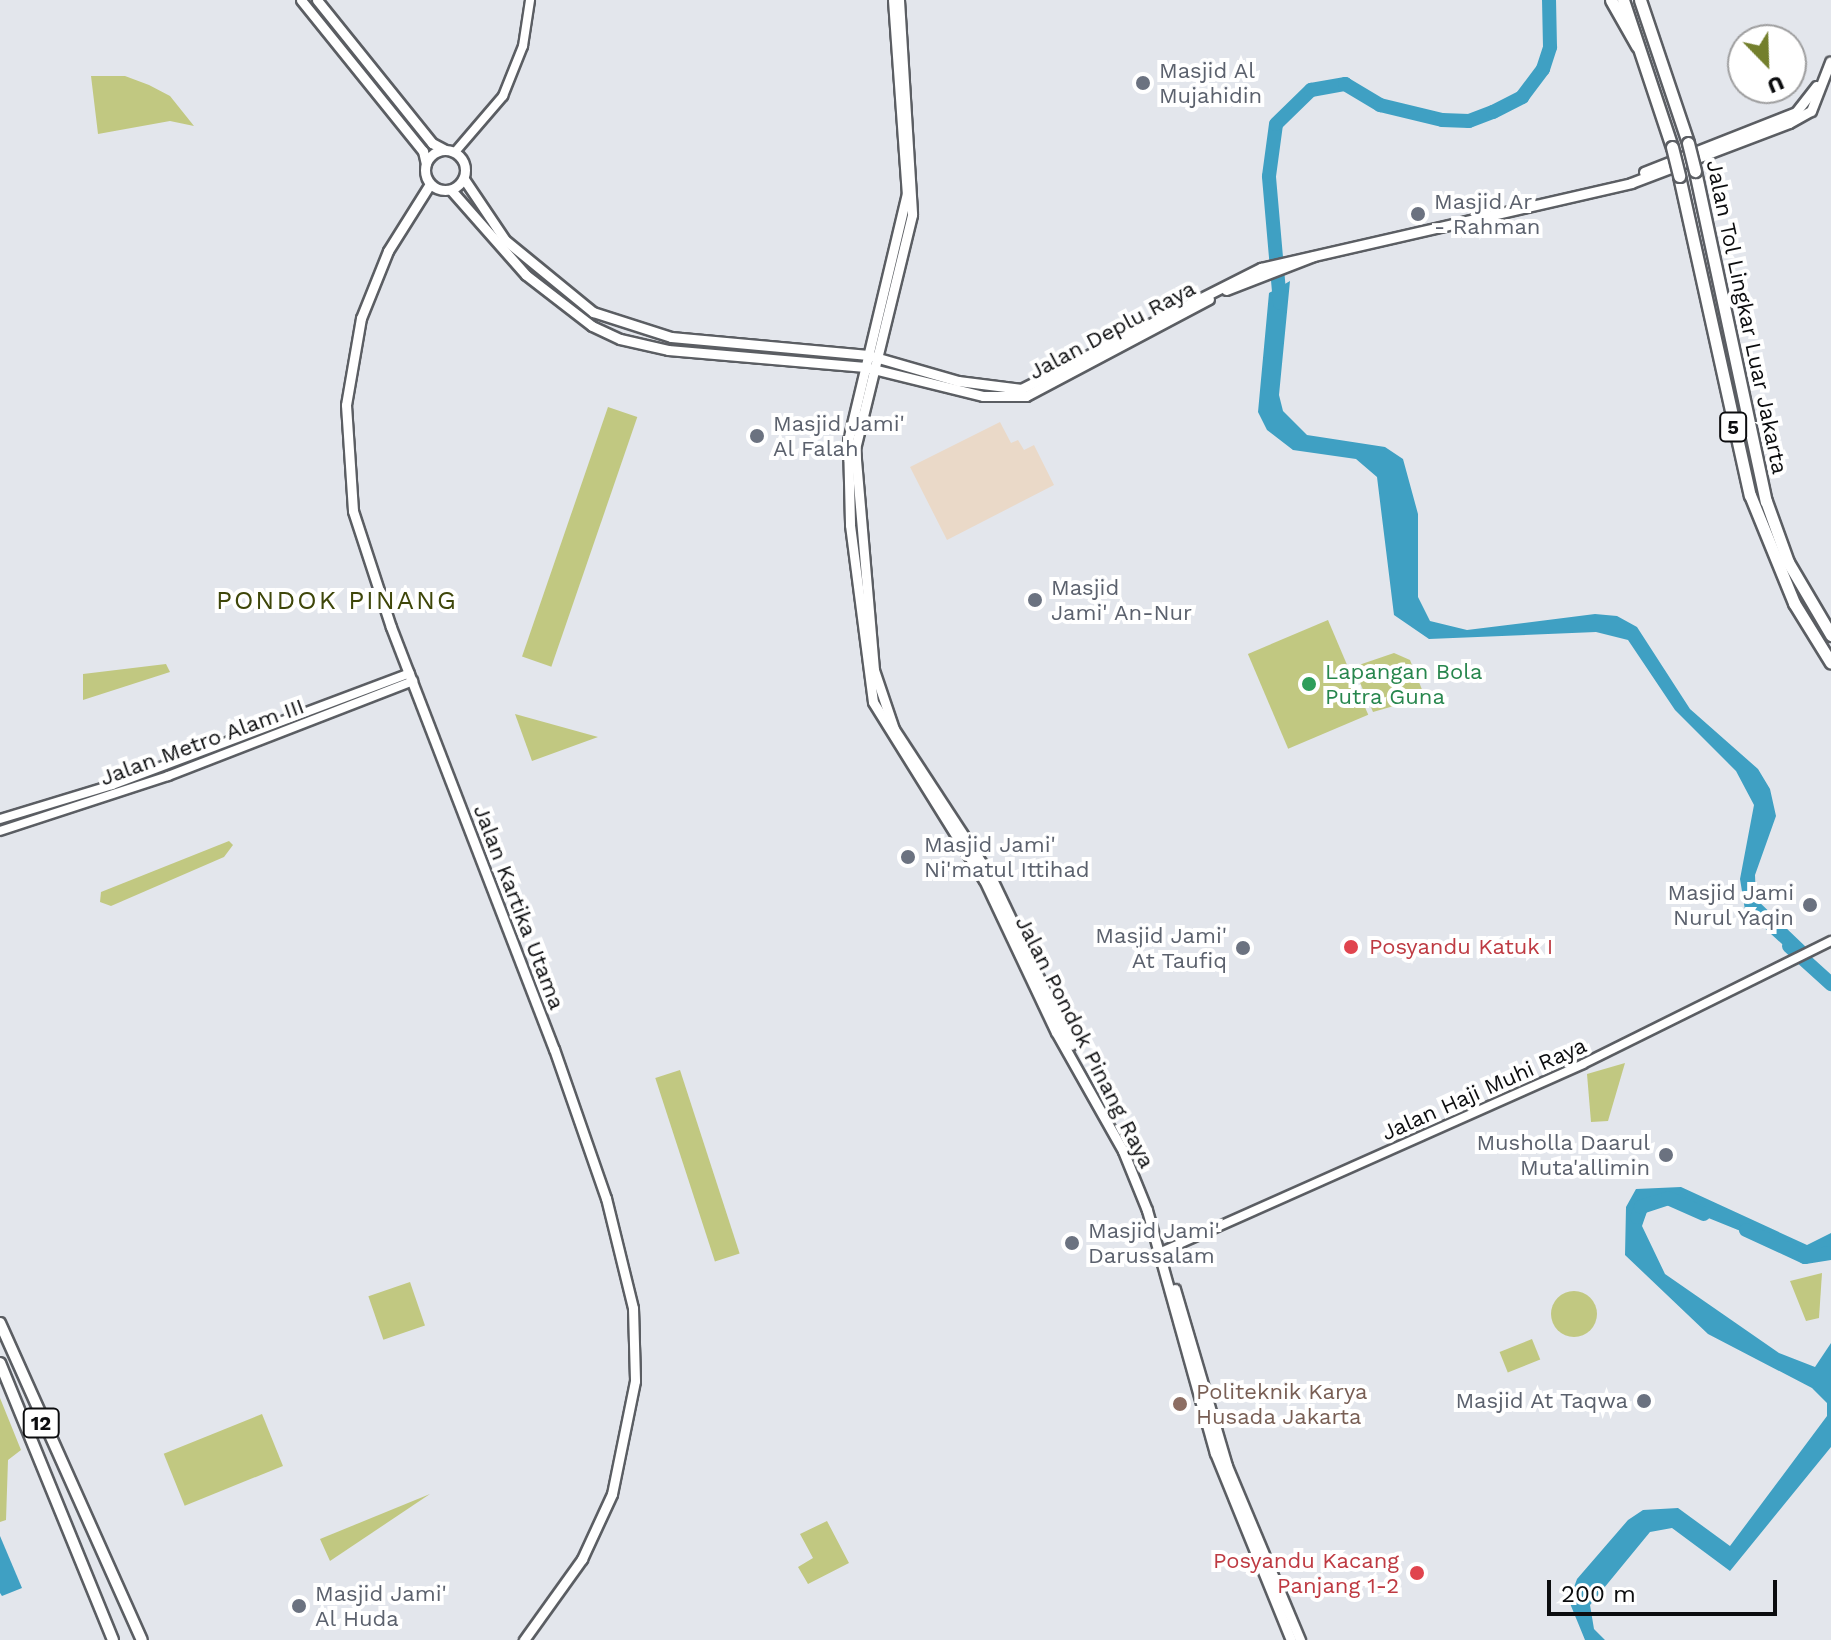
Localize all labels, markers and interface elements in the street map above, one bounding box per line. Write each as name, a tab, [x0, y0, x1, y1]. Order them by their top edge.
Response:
north arrow	[1727, 24, 1807, 104]
place label: Masjid Al Mujahidin	[1159, 57, 1262, 108]
text: U	[1764, 70, 1788, 99]
marker: Masjid Al Mujahidin	[1134, 74, 1152, 92]
street label: Jalan Tol Lingkar Luar Jakarta	[1700, 156, 1794, 478]
place label: Masjid Ar - Rahman	[1434, 188, 1540, 240]
marker: Masjid Ar - Rahman	[1409, 205, 1427, 223]
street label: Jalan Deplu Raya	[1024, 275, 1200, 385]
place label: Masjid Jami' Al Falah	[773, 410, 905, 462]
road number: 5	[1719, 411, 1747, 443]
marker: Masjid Jami' Al Falah	[748, 427, 766, 445]
place label: Masjid Jami' An-Nur	[1051, 574, 1193, 626]
district label: PONDOK PINANG	[216, 585, 458, 617]
marker: Masjid Jami' An-Nur	[1026, 591, 1044, 609]
place label: Lapangan Bola Putra Guna	[1325, 658, 1482, 710]
marker: Lapangan Bola Putra Guna	[1300, 675, 1318, 693]
street label: Jalan Metro Alam III	[96, 693, 308, 791]
street label: Jalan Kartika Utama	[468, 801, 570, 1013]
place label: Masjid Jami' Ni'matul Ittihad	[924, 831, 1090, 882]
marker: Masjid Jami' Ni'matul Ittihad	[899, 848, 917, 866]
place label: Masjid Jami Nurul Yaqin	[1667, 879, 1794, 930]
marker: Masjid Jami Nurul Yaqin	[1801, 896, 1819, 914]
street label: Jalan Pondok Pinang Raya	[1010, 911, 1160, 1173]
place label: Masjid Jami' At Taufiq	[1095, 922, 1227, 974]
place label: Posyandu Katuk I	[1369, 934, 1554, 960]
marker: Posyandu Katuk I	[1340, 936, 1362, 958]
marker: Masjid Jami' At Taufiq	[1234, 939, 1252, 957]
street label: Jalan Haji Muhi Raya	[1377, 1032, 1591, 1146]
place label: Musholla Daarul Muta'allimin	[1476, 1129, 1650, 1180]
marker: Musholla Daarul Muta'allimin	[1657, 1146, 1675, 1164]
place label: Masjid Jami' Darussalam	[1088, 1217, 1220, 1268]
marker: Masjid Jami' Darussalam	[1063, 1234, 1081, 1252]
place label: Politeknik Karya Husada Jakarta	[1196, 1378, 1368, 1430]
place label: Masjid At Taqwa	[1454, 1388, 1628, 1414]
marker: Masjid At Taqwa	[1635, 1392, 1653, 1410]
marker: Politeknik Karya Husada Jakarta	[1171, 1395, 1189, 1413]
road number: 12	[21, 1407, 61, 1439]
place label: Posyandu Kacang Panjang 1-2	[1213, 1547, 1399, 1598]
marker: Posyandu Kacang Panjang 1-2	[1406, 1562, 1428, 1584]
scale bar	[1551, 1564, 1781, 1614]
place label: Masjid Jami' Al Huda	[315, 1580, 447, 1632]
text: 200 m	[1561, 1580, 1636, 1608]
marker: Masjid Jami' Al Huda	[290, 1597, 308, 1615]

